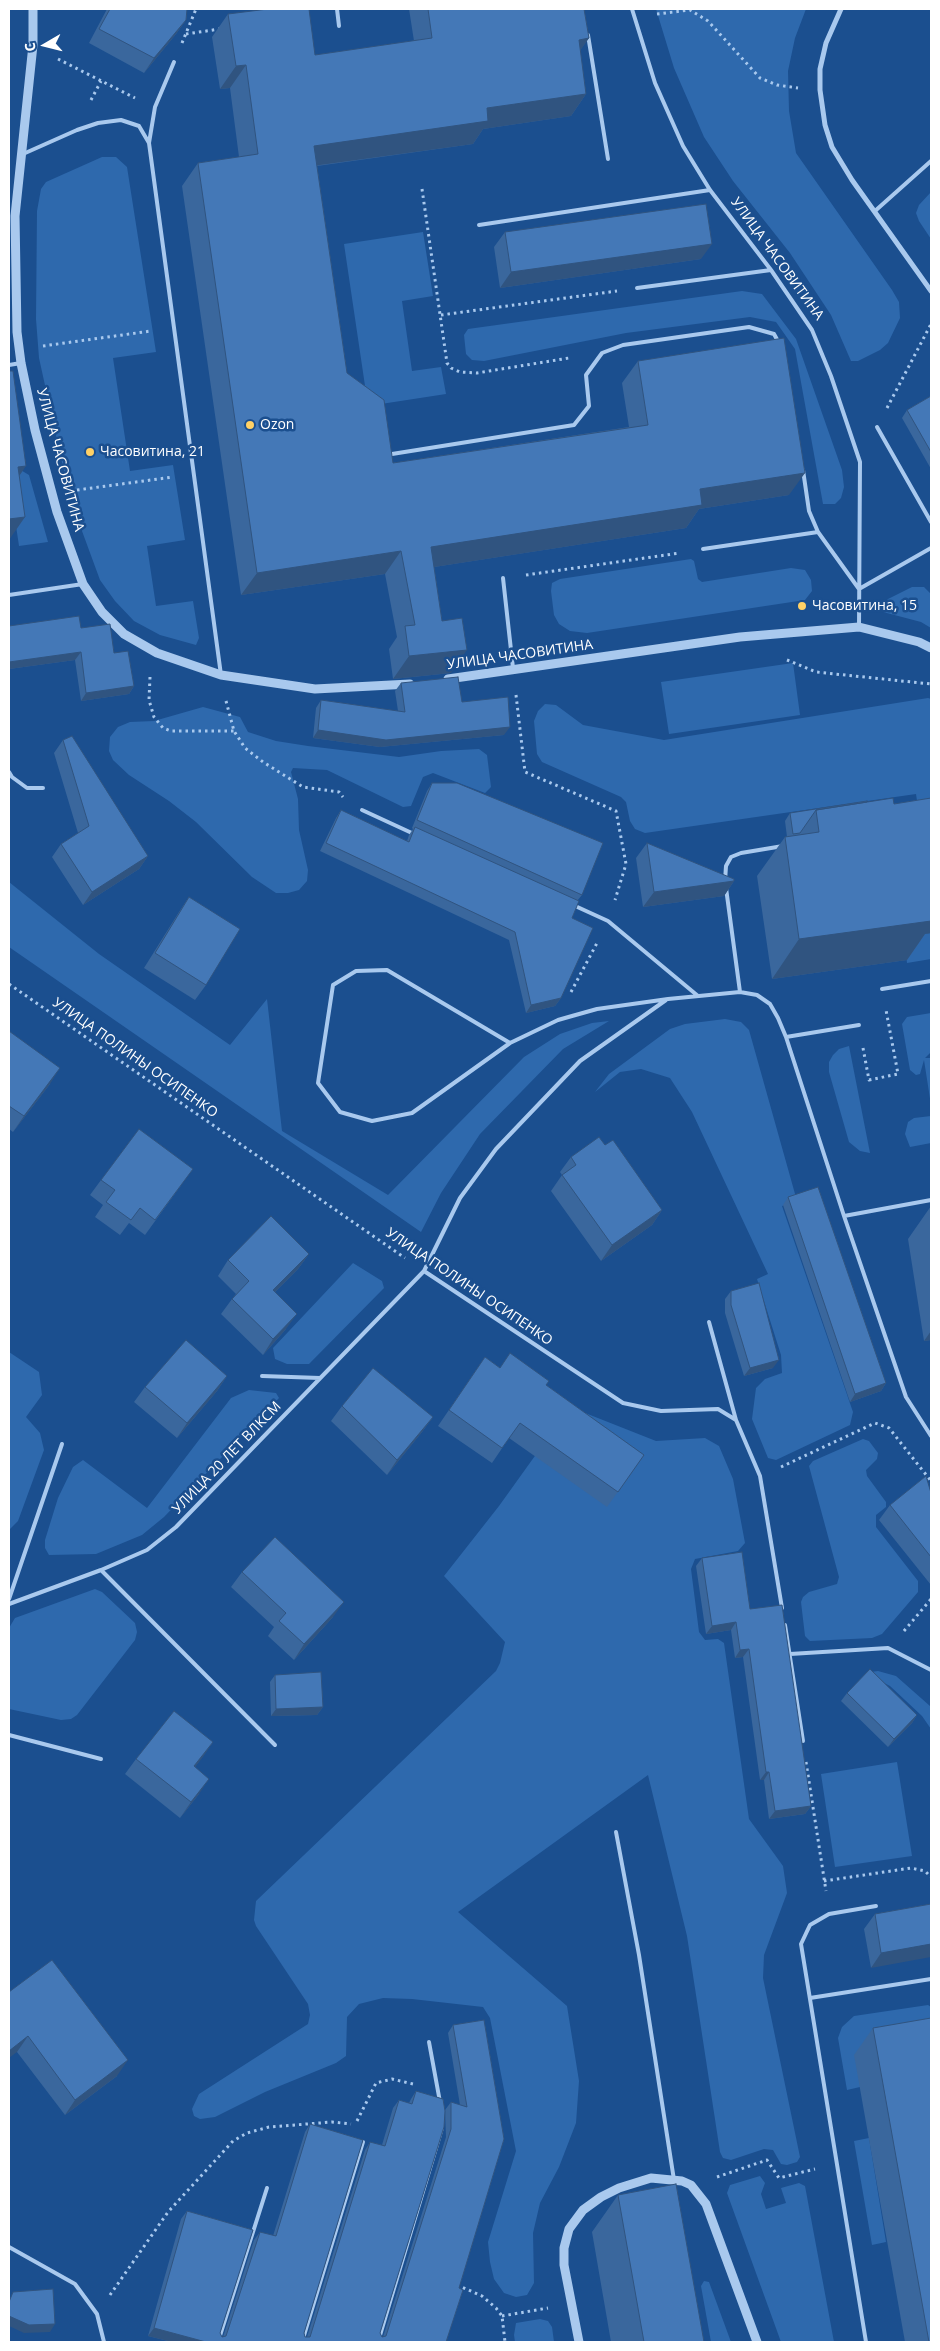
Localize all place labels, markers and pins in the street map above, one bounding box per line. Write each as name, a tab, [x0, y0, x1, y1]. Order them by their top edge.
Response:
place label: Ozon	[260, 417, 294, 433]
marker: Ozon	[244, 419, 256, 431]
place label: Часовитина, 21	[100, 444, 205, 460]
marker: Часовитина, 21	[84, 446, 96, 458]
place label: Часовитина, 15	[812, 598, 917, 614]
marker: Часовитина, 15	[796, 600, 808, 612]

